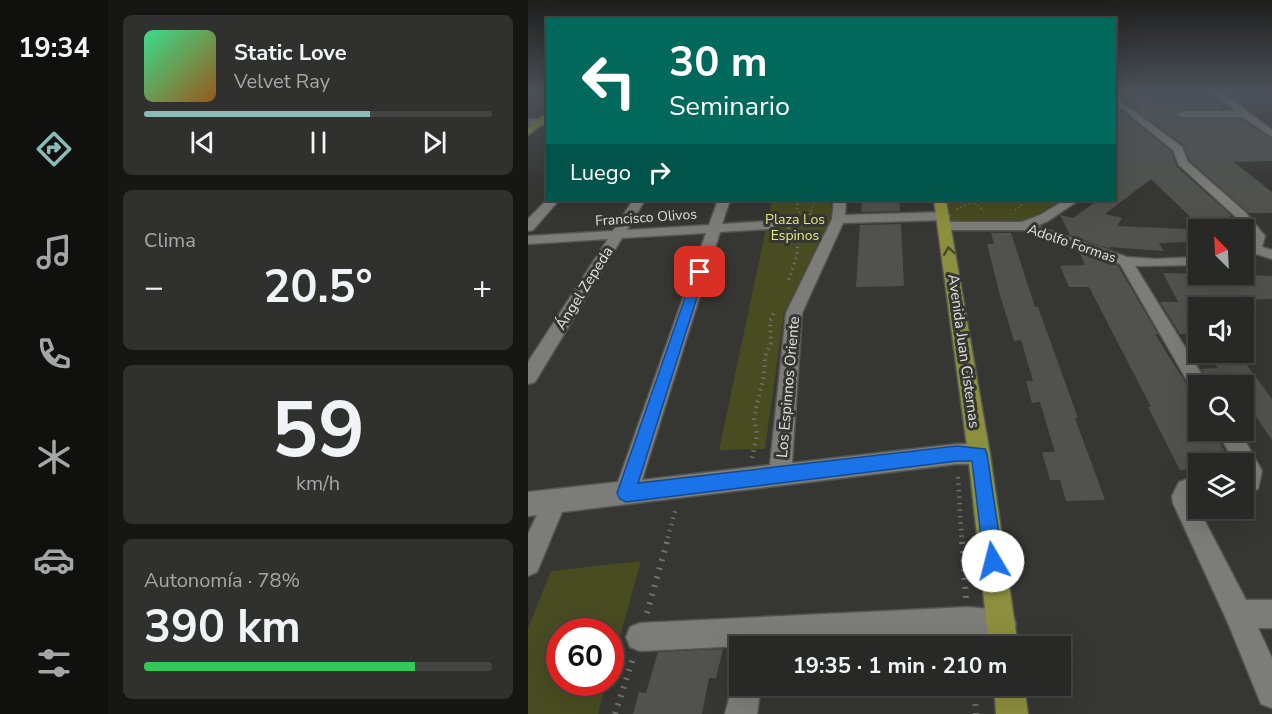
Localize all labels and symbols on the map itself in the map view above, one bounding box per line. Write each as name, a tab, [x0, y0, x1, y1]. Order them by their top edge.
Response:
street label: Francisco Olivos	[595, 204, 698, 231]
park label: Plaza Los Espinos	[765, 210, 825, 245]
street label: Adolfo Formas	[1025, 219, 1119, 268]
north arrow	[1188, 219, 1254, 285]
street label: Ángel Zepeda	[550, 243, 618, 333]
pin	[674, 246, 725, 297]
one-way arrow	[944, 246, 956, 255]
street label: Avenida Juan Cisternas	[943, 273, 985, 429]
street label: Los Espinnos Oriente	[772, 315, 804, 459]
position arrow	[961, 529, 1025, 593]
speed limit sign: 60	[546, 618, 624, 696]

